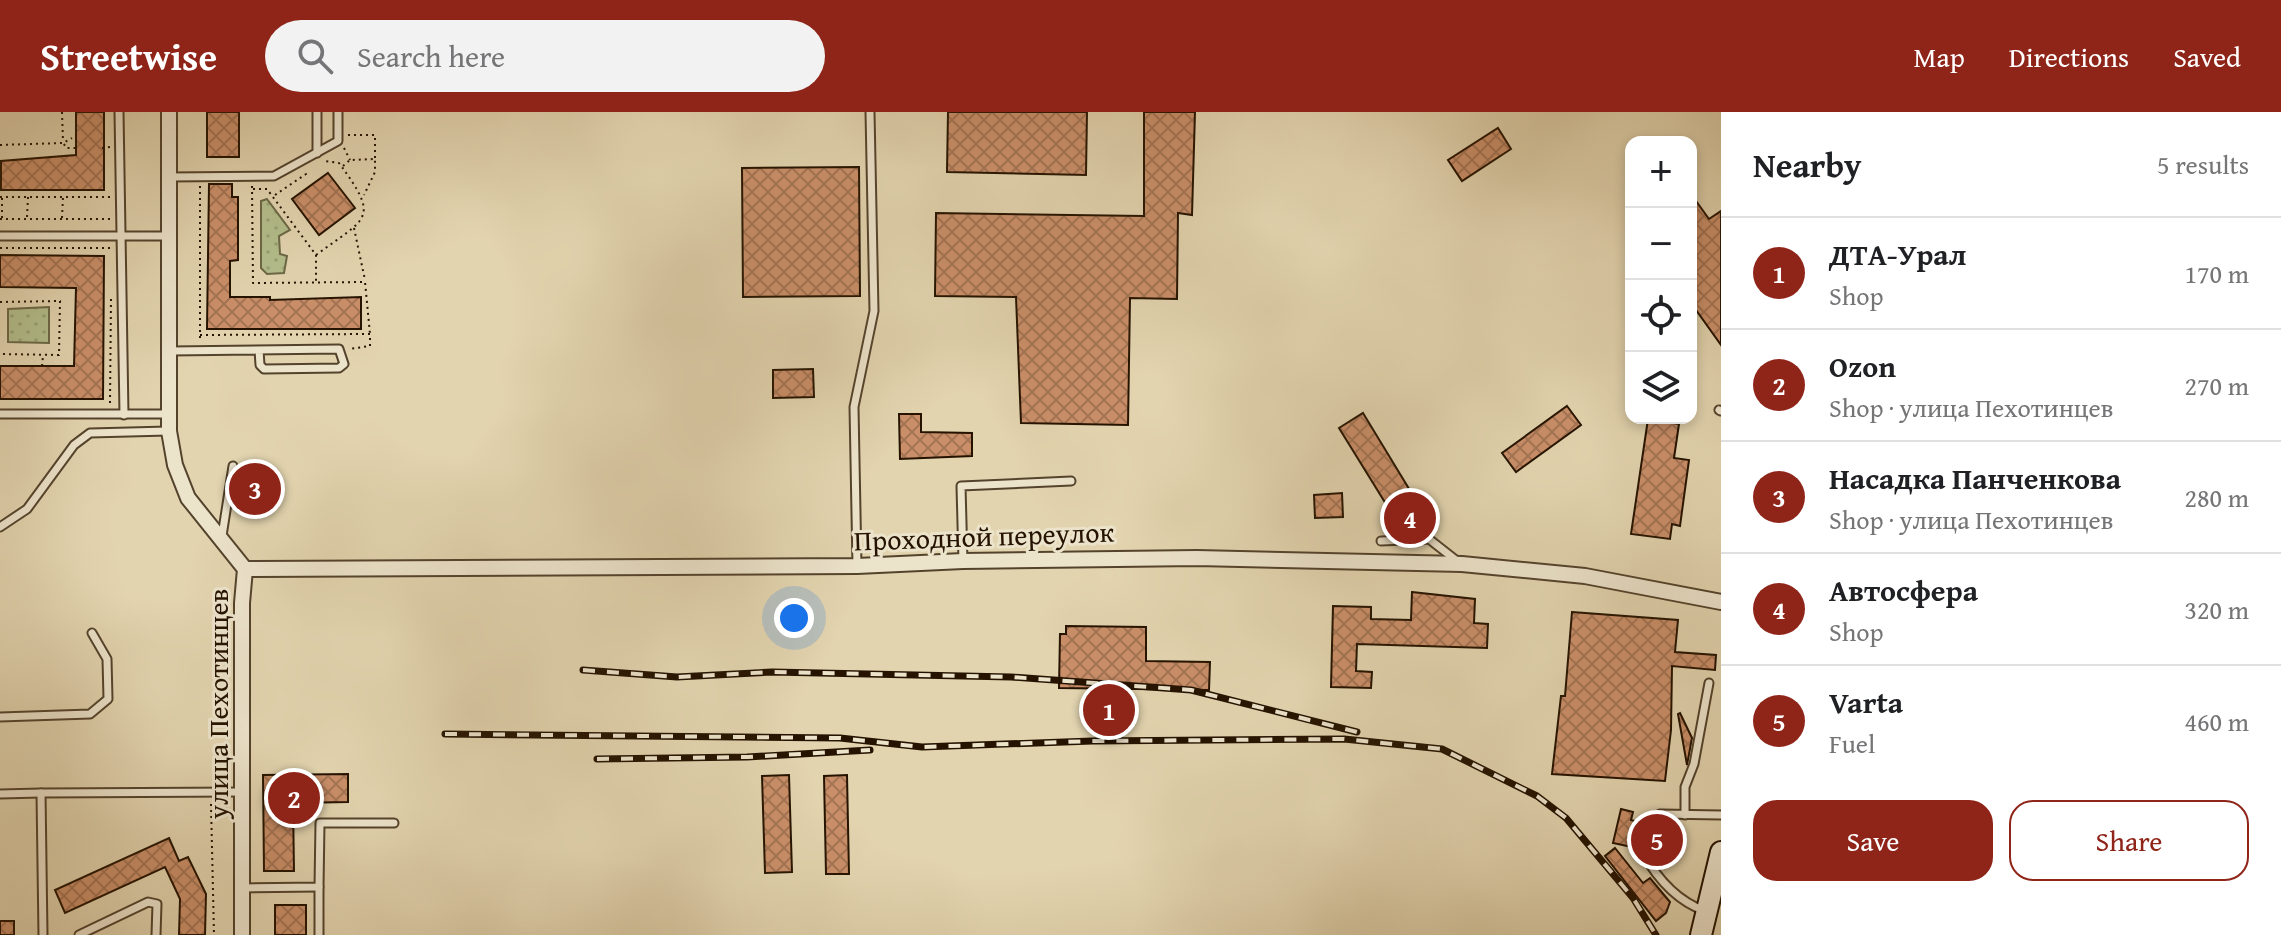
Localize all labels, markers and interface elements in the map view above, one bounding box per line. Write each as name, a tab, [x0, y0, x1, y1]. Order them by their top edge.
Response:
search box	[265, 20, 825, 92]
text: Streetwise	[40, 28, 217, 84]
icon: search	[293, 34, 337, 78]
text: Search here	[357, 34, 505, 78]
text: Map	[1913, 36, 1965, 77]
text: Directions	[2009, 36, 2129, 77]
text: Saved	[2173, 36, 2241, 77]
map controls	[1625, 136, 1697, 424]
button: +	[1625, 136, 1697, 208]
text: Nearby	[1753, 140, 1862, 189]
text: 5 results	[2157, 145, 2249, 184]
button: −	[1625, 208, 1697, 280]
text: ДТА-Урал	[1829, 232, 1966, 276]
text: 1	[1772, 254, 1786, 293]
text: 170 m	[2184, 254, 2249, 293]
text: Shop	[1829, 276, 1884, 315]
button: locate	[1625, 280, 1697, 352]
text: Ozon	[1829, 344, 1896, 388]
button: layers	[1625, 352, 1697, 424]
text: 2	[1772, 366, 1786, 405]
text: 270 m	[2184, 366, 2249, 405]
text: Shop · улица Пехотинцев	[1829, 388, 2114, 427]
text: Насадка Панченкова	[1829, 456, 2121, 500]
pin: 3	[229, 459, 281, 519]
text: 3	[1772, 478, 1786, 517]
text: 280 m	[2184, 478, 2249, 517]
pin: 4	[1384, 488, 1436, 548]
text: Shop · улица Пехотинцев	[1829, 500, 2114, 539]
street label: Проходной переулок	[853, 510, 1115, 561]
text: Автосфера	[1829, 568, 1978, 612]
street label: улица Пехотинцев	[197, 589, 238, 820]
text: 4	[1772, 590, 1786, 629]
text: 320 m	[2184, 590, 2249, 629]
your location	[774, 598, 814, 638]
text: Shop	[1829, 612, 1884, 651]
pin: 1	[1083, 680, 1135, 740]
text: Varta	[1829, 680, 1903, 724]
text: 5	[1772, 702, 1786, 741]
text: 460 m	[2184, 702, 2249, 741]
text: Fuel	[1829, 724, 1875, 763]
pin: 2	[268, 768, 320, 828]
button: Save	[1753, 800, 1993, 881]
button: Share	[2009, 800, 2249, 881]
pin: 5	[1631, 810, 1683, 870]

